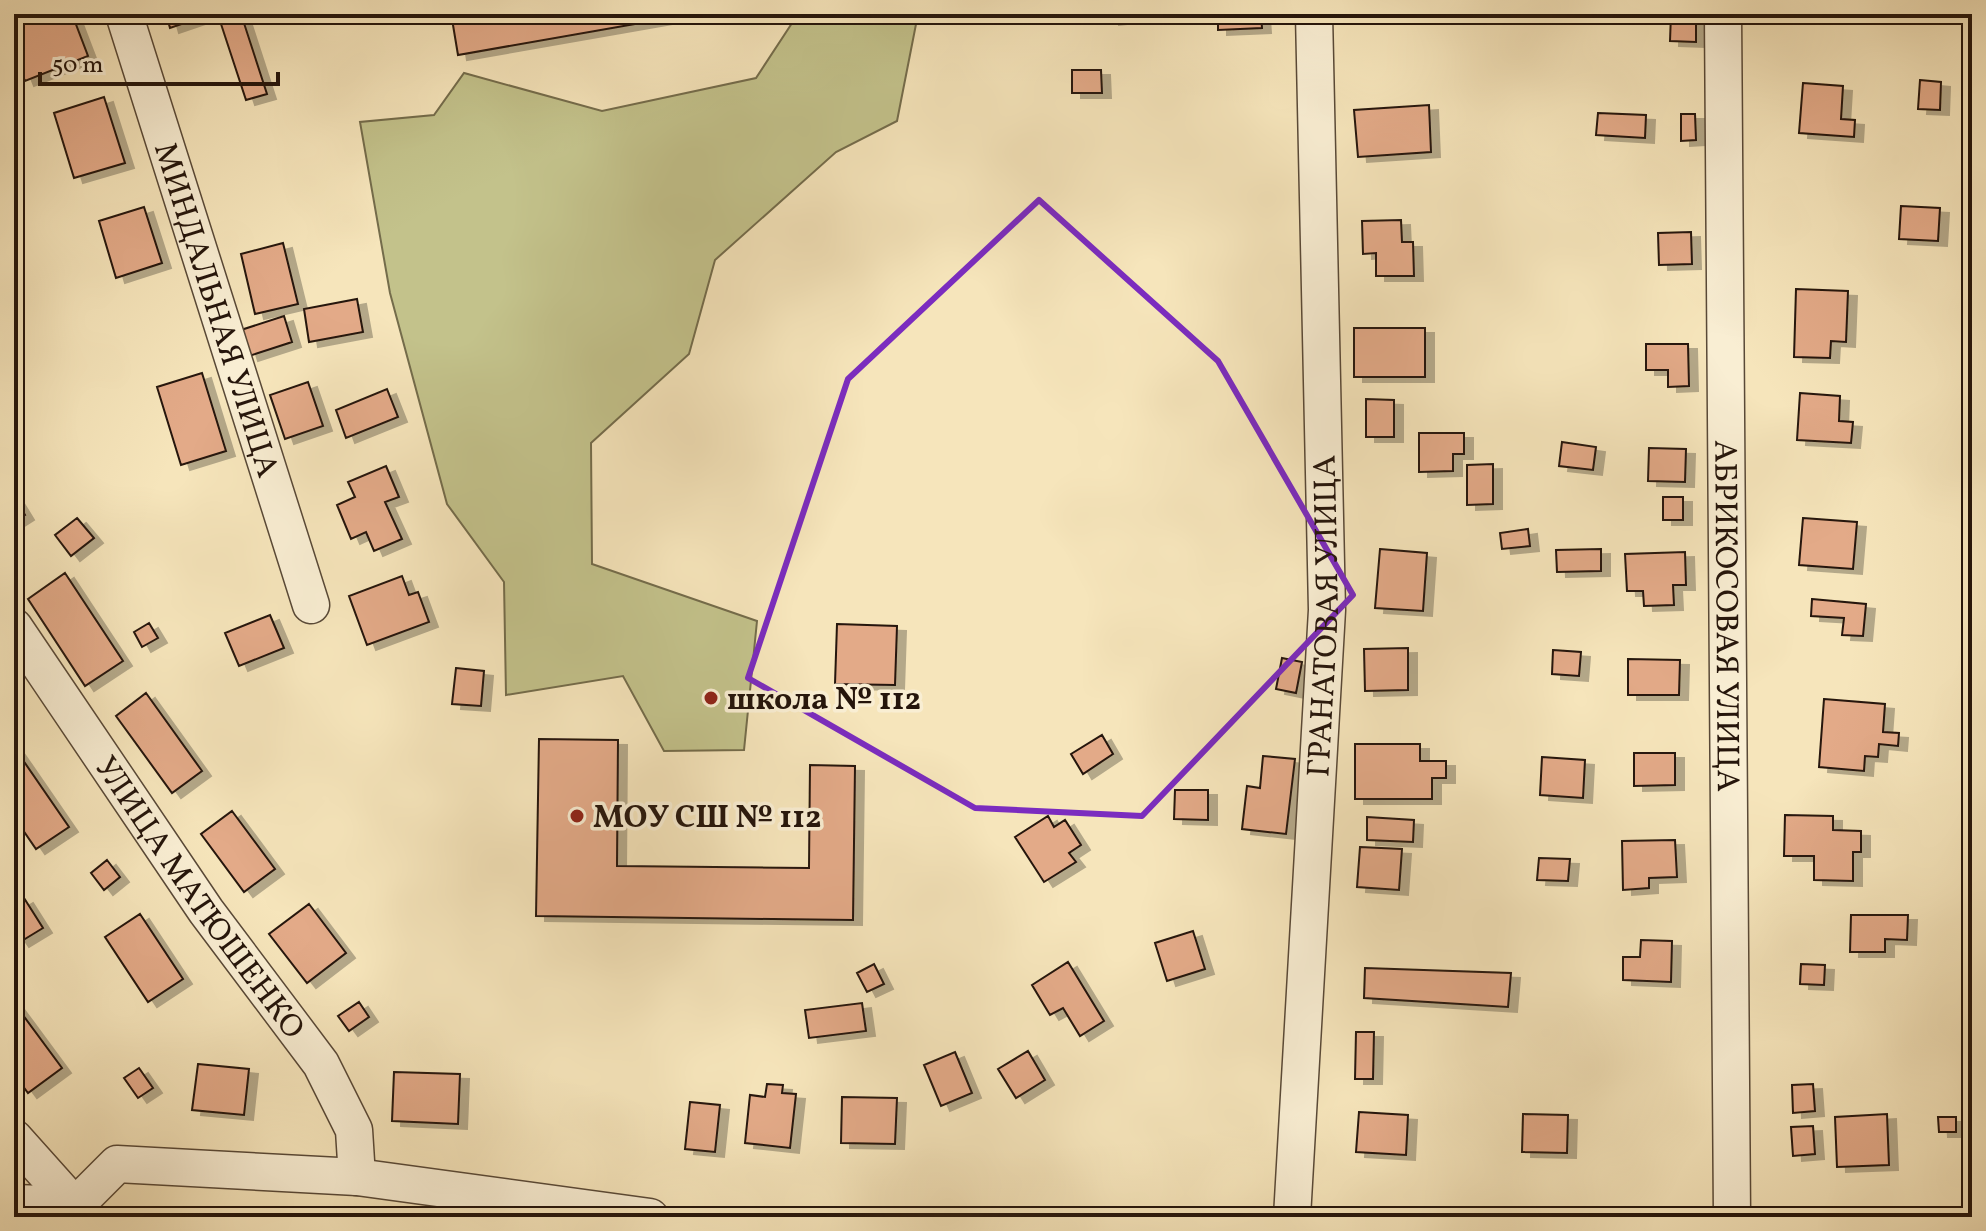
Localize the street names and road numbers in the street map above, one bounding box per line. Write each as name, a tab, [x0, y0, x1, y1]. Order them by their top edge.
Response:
street label: МИНДАЛЬНАЯ УЛИЦА	[141, 138, 288, 483]
street label: АБРИКОСОВАЯ УЛИЦА	[1701, 440, 1748, 792]
street label: ГРАНАТОВАЯ УЛИЦА	[1298, 454, 1352, 778]
street label: УЛИЦА МАТЮШЕНКО	[83, 748, 314, 1049]

